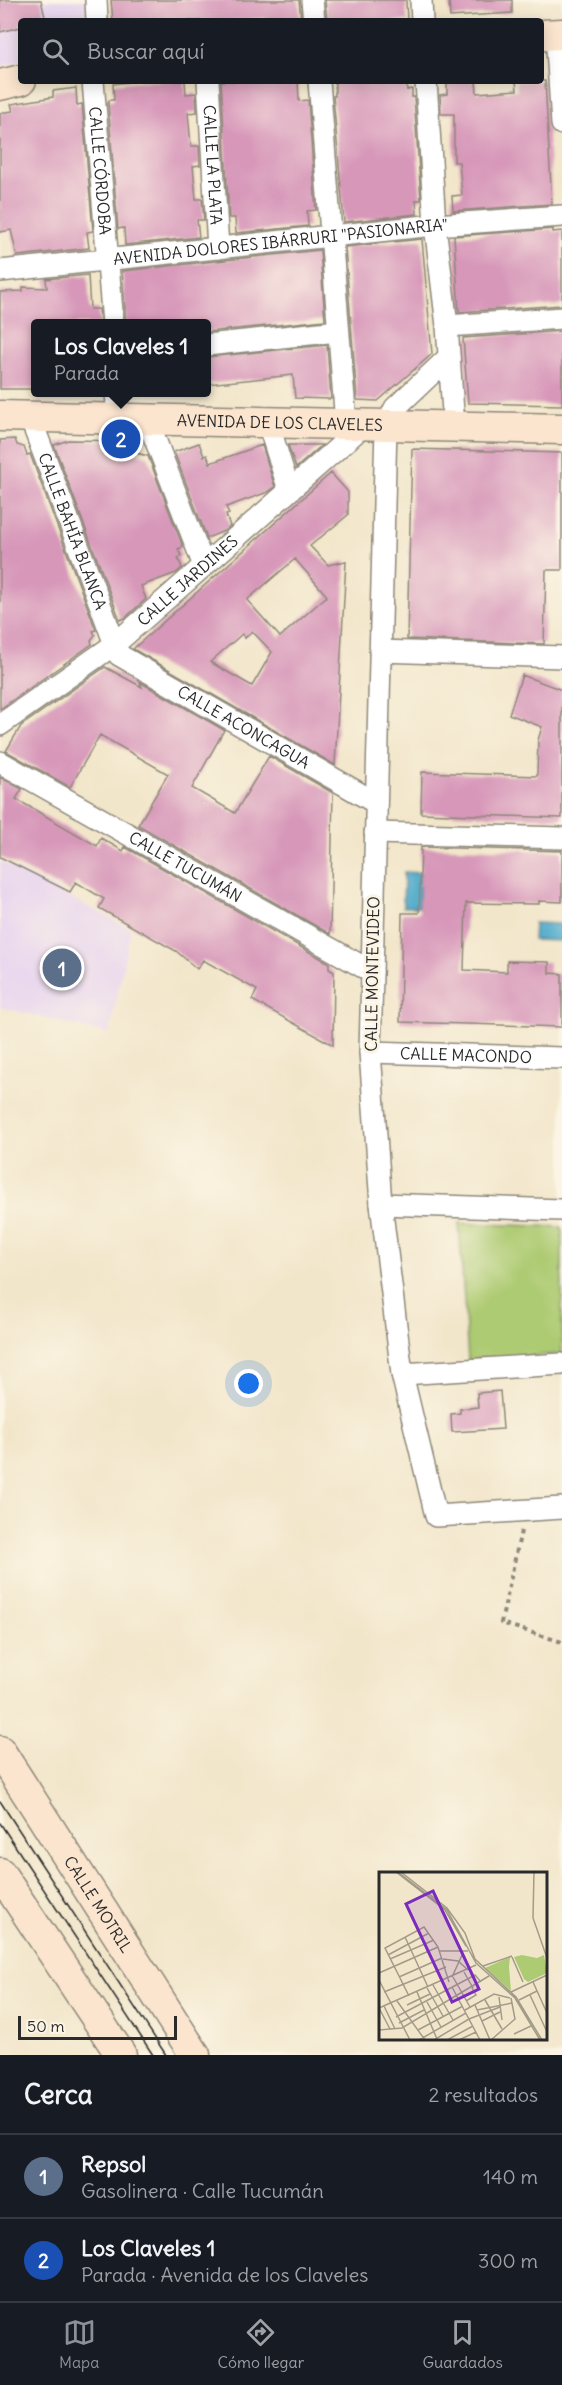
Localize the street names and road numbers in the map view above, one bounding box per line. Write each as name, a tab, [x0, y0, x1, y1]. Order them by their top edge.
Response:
street label: CALLE LA PLATA	[199, 104, 227, 225]
street label: CALLE CÓRDOBA	[85, 106, 116, 236]
street label: AVENIDA DOLORES IBÁRRURI "PASIONARIA"	[112, 214, 448, 269]
street label: AVENIDA DE LOS CLAVELES	[177, 410, 383, 435]
street label: CALLE BAHÍA BLANCA	[34, 450, 111, 613]
street label: CALLE JARDINES	[133, 531, 242, 630]
street label: CALLE ACONCAGUA	[174, 681, 313, 773]
street label: CALLE TUCUMÁN	[125, 827, 246, 907]
street label: CALLE MONTEVIDEO	[361, 896, 383, 1052]
street label: CALLE MACONDO	[400, 1043, 532, 1067]
street label: CALLE MOTRIL	[60, 1852, 137, 1956]

